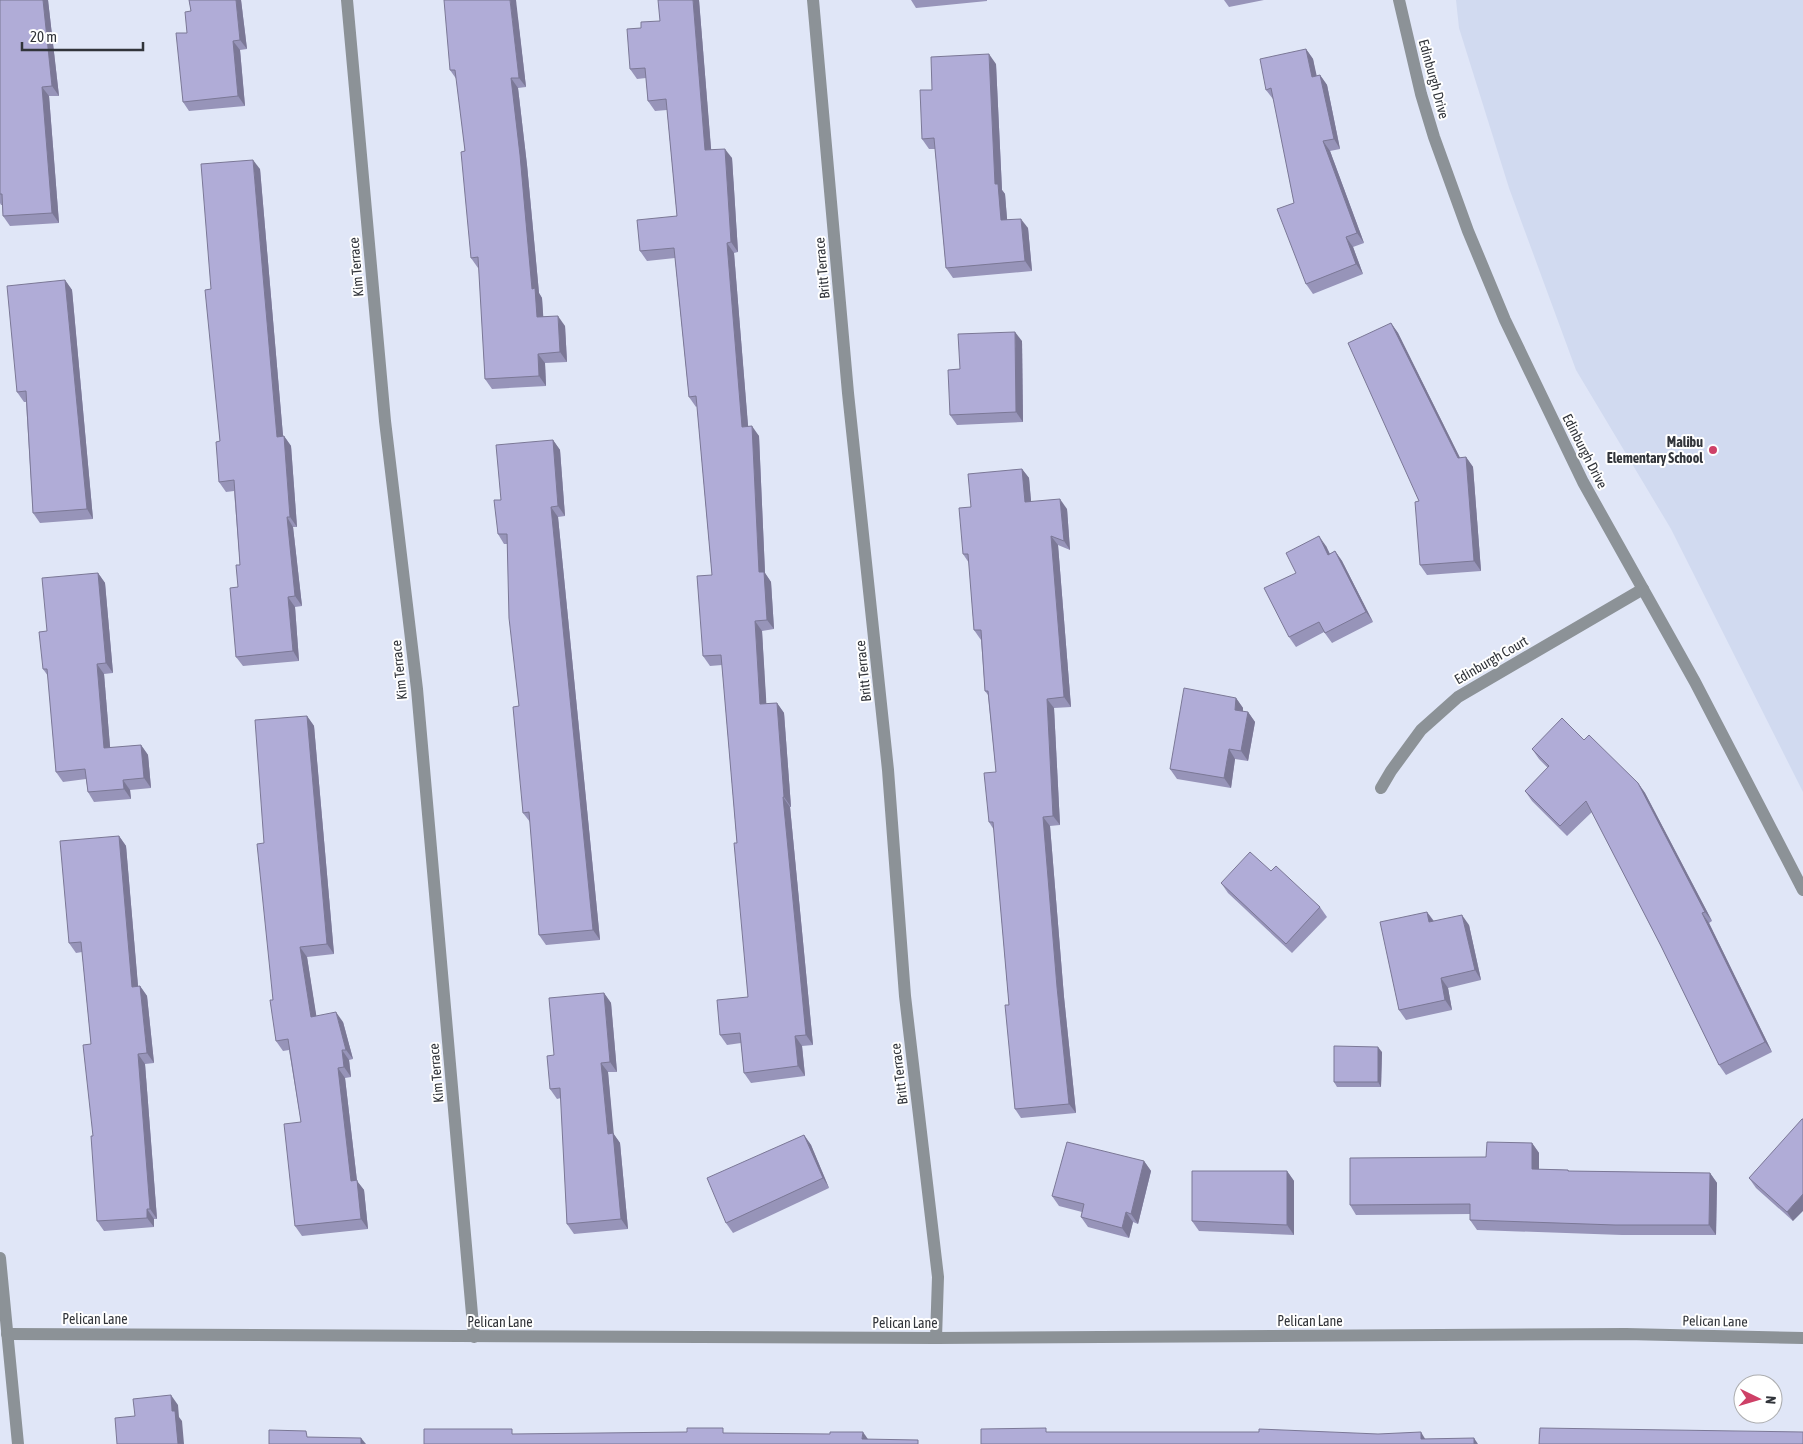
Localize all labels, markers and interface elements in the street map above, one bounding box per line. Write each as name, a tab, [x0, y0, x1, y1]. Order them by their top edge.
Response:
scale bar	[22, 20, 144, 52]
text: 20 m	[30, 28, 57, 45]
street label: Edinburgh Drive	[1416, 38, 1452, 120]
street label: Kim Terrace	[345, 237, 367, 297]
street label: Britt Terrace	[811, 237, 833, 299]
street label: Edinburgh Drive	[1559, 411, 1611, 491]
place label: Malibu Elementary School	[1607, 434, 1703, 466]
marker: Malibu Elementary School	[1707, 444, 1719, 456]
street label: Edinburgh Court	[1451, 633, 1531, 687]
street label: Kim Terrace	[388, 639, 410, 701]
street label: Britt Terrace	[852, 640, 874, 702]
street label: Britt Terrace	[887, 1042, 911, 1106]
street label: Kim Terrace	[425, 1043, 447, 1103]
street label: Pelican Lane	[62, 1311, 128, 1327]
street label: Pelican Lane	[1682, 1312, 1748, 1330]
street label: Pelican Lane	[1277, 1313, 1343, 1329]
street label: Pelican Lane	[467, 1314, 533, 1330]
street label: Pelican Lane	[872, 1315, 938, 1331]
north arrow	[1733, 1374, 1783, 1424]
text: N	[1763, 1395, 1779, 1405]

